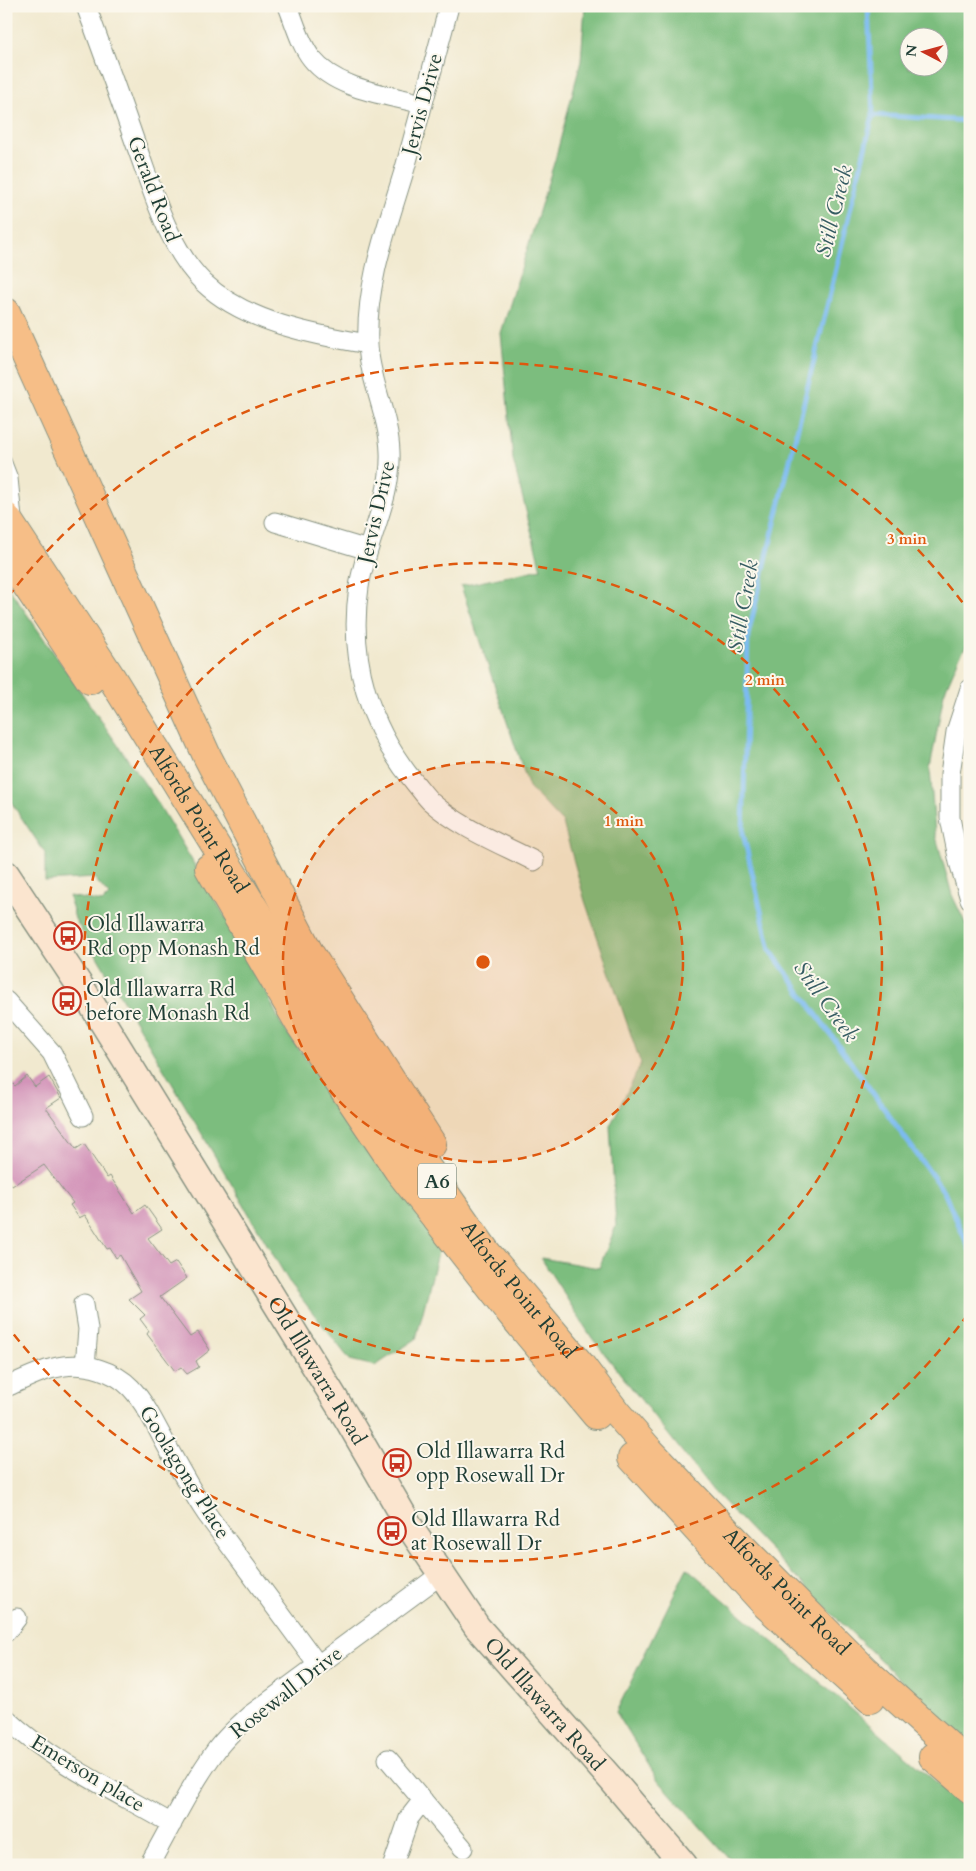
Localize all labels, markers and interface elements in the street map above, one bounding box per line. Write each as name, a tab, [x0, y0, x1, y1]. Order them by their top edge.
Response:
north arrow	[898, 28, 948, 78]
text: N	[901, 44, 922, 58]
street label: Jervis Drive	[394, 50, 450, 161]
street label: Gerald Road	[120, 132, 187, 246]
water label: Still Creek	[808, 162, 860, 260]
street label: Jervis Drive	[350, 458, 402, 569]
text: 3 min	[887, 529, 927, 549]
water label: Still Creek	[720, 557, 766, 655]
text: 2 min	[745, 670, 785, 690]
street label: Alfords Point Road	[141, 739, 255, 899]
text: 1 min	[604, 811, 644, 831]
place label: Old Illawarra Rd opp Monash Rd	[87, 910, 260, 963]
bus stop icon: Old Illawarra Rd opp Monash Rd	[53, 921, 83, 951]
centre of rings	[474, 953, 492, 971]
water label: Still Creek	[787, 955, 866, 1048]
place label: Old Illawarra Rd before Monash Rd	[86, 975, 249, 1028]
bus stop icon: Old Illawarra Rd before Monash Rd	[52, 986, 82, 1016]
road number: A6	[418, 1164, 456, 1198]
street label: Alfords Point Road	[454, 1215, 583, 1365]
street label: Old Illawarra Road	[260, 1291, 373, 1450]
street label: Goolagong Place	[132, 1400, 237, 1544]
place label: Old Illawarra Rd opp Rosewall Dr	[416, 1437, 565, 1490]
bus stop icon: Old Illawarra Rd opp Rosewall Dr	[382, 1448, 412, 1478]
place label: Old Illawarra Rd at Rosewall Dr	[411, 1505, 560, 1558]
bus stop icon: Old Illawarra Rd at Rosewall Dr	[377, 1516, 407, 1546]
street label: Alfords Point Road	[716, 1521, 856, 1662]
street label: Old Illawarra Road	[478, 1631, 611, 1777]
street label: Rosewall Drive	[224, 1639, 349, 1746]
street label: Emerson place	[25, 1728, 150, 1819]

